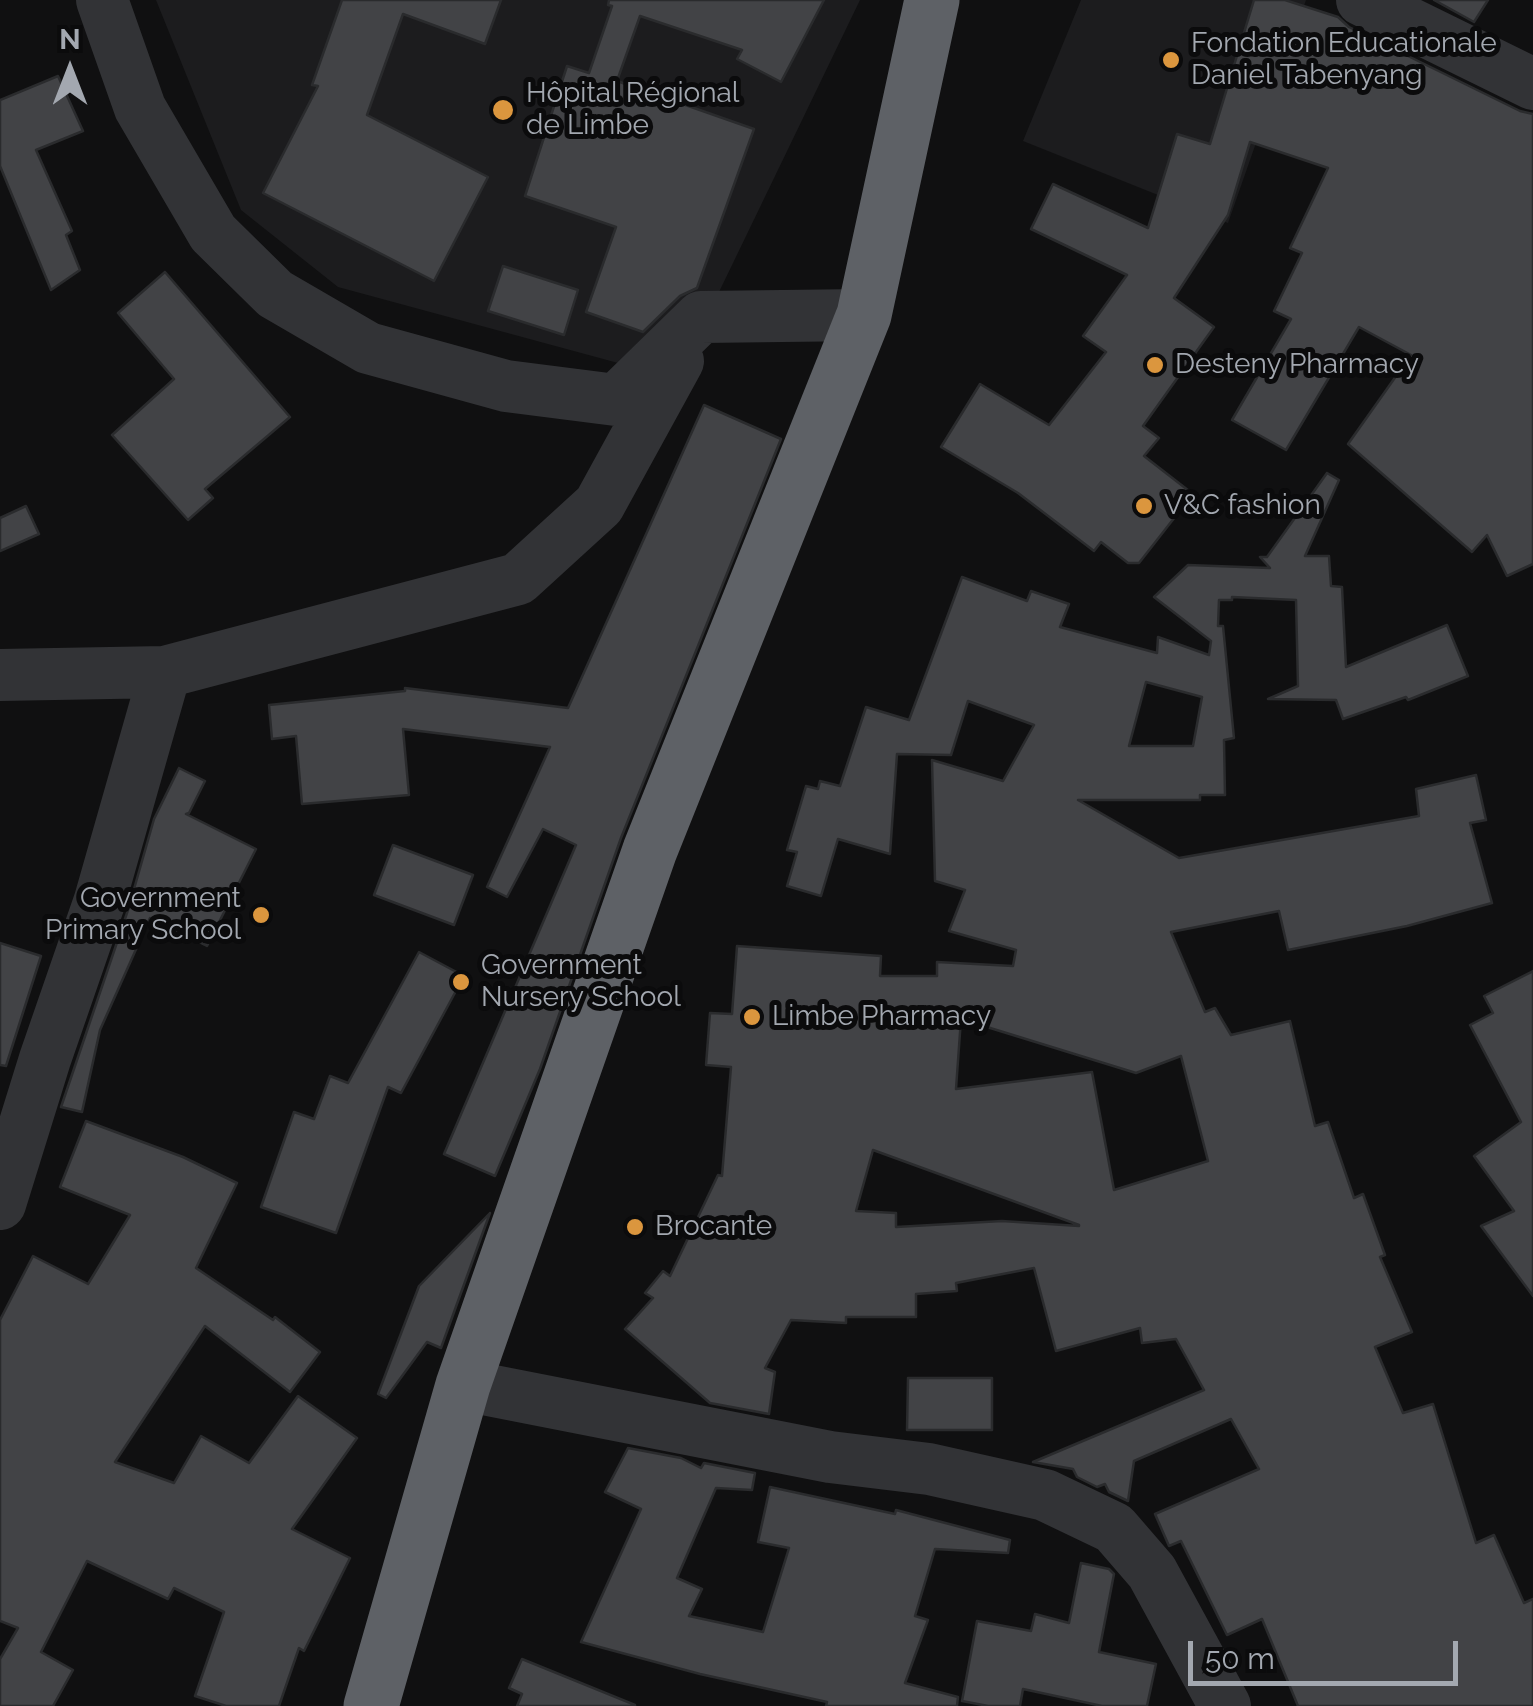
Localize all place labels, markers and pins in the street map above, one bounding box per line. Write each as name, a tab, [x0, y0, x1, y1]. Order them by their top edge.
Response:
place label: Fondation Educationale Daniel Tabenyang	[1191, 27, 1497, 93]
marker: Fondation Educationale Daniel Tabenyang	[1160, 49, 1182, 71]
place label: Hôpital Régional de Limbe	[526, 77, 739, 143]
marker: Hôpital Régional de Limbe	[490, 97, 516, 123]
place label: Desteny Pharmacy	[1175, 348, 1419, 382]
marker: Desteny Pharmacy	[1144, 354, 1166, 376]
place label: V&C fashion	[1164, 489, 1321, 523]
marker: V&C fashion	[1133, 495, 1155, 517]
place label: Government Primary School	[45, 882, 241, 948]
marker: Government Primary School	[250, 904, 272, 926]
place label: Government Nursery School	[481, 949, 681, 1015]
marker: Government Nursery School	[450, 971, 472, 993]
place label: Limbe Pharmacy	[772, 1000, 991, 1034]
marker: Limbe Pharmacy	[741, 1006, 763, 1028]
place label: Brocante	[655, 1210, 772, 1244]
marker: Brocante	[624, 1216, 646, 1238]

